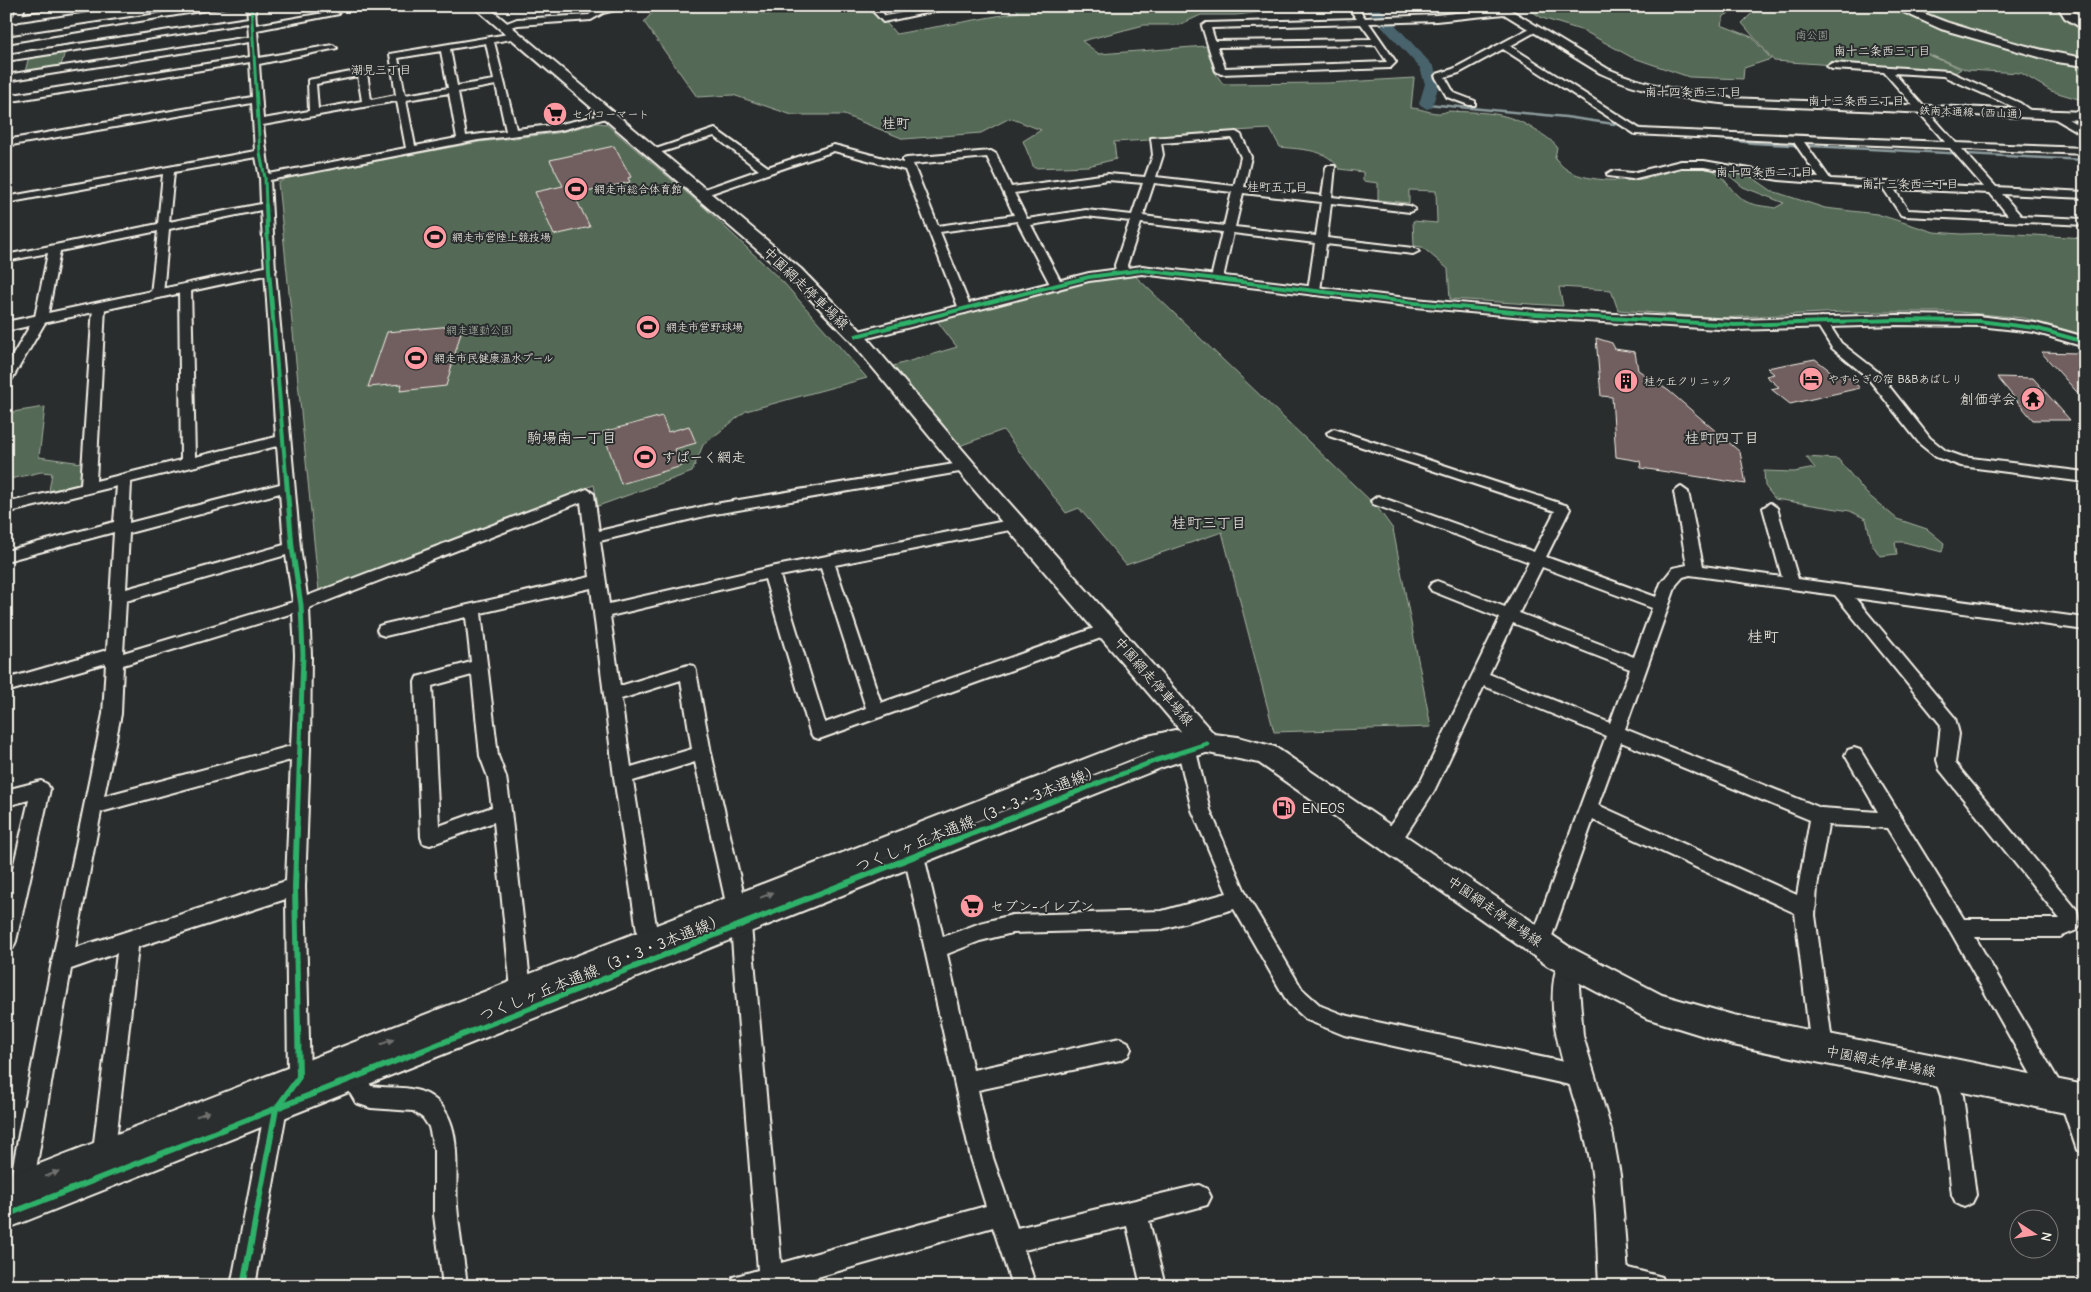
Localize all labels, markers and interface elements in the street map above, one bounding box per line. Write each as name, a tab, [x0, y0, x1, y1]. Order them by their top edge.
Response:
park label: 南公園	[1796, 29, 1829, 42]
district label: 南十二条西三丁目	[1834, 44, 1930, 58]
district label: 潮見三丁目	[351, 63, 411, 77]
district label: 南十四条西三丁目	[1645, 85, 1741, 99]
district label: 南十三条西三丁目	[1808, 94, 1904, 108]
supermarket icon: セイコーマート	[542, 101, 568, 127]
street label: 鉄南本通線（西山通）	[1919, 104, 2029, 121]
place label: セイコーマート	[572, 108, 649, 121]
district label: 桂町	[882, 115, 910, 132]
district label: 南十四条西二丁目	[1716, 165, 1812, 179]
sports icon: 網走市総合体育館	[563, 176, 589, 202]
district label: 南十三条西二丁目	[1862, 177, 1958, 191]
district label: 桂町五丁目	[1247, 180, 1307, 194]
place label: 網走市総合体育館	[594, 183, 682, 196]
sports icon: 網走市営陸上競技場	[422, 224, 448, 250]
place label: 網走市営陸上競技場	[452, 231, 551, 244]
street label: 中園網走停車場線	[759, 243, 852, 333]
sports icon: 網走市営野球場	[635, 314, 661, 340]
place label: 網走市営野球場	[666, 321, 743, 334]
park label: 網走運動公園	[446, 324, 512, 337]
sports icon: 網走市民健康温水プール	[403, 345, 429, 371]
place label: 網走市民健康温水プール	[434, 352, 554, 365]
hotel icon: やすらぎの宿 B&Bあばしり	[1798, 366, 1824, 392]
building icon: 桂ケ丘クリニック	[1613, 368, 1639, 394]
place label: やすらぎの宿 B&Bあばしり	[1828, 373, 1962, 386]
place label: 桂ケ丘クリニック	[1644, 375, 1732, 388]
temple icon: 創価学会	[2020, 386, 2046, 412]
place label: 創価学会	[1960, 391, 2016, 408]
district label: 駒場南一丁目	[527, 429, 617, 447]
district label: 桂町四丁目	[1684, 429, 1760, 447]
sports icon: すぱーく網走	[632, 444, 658, 470]
place label: すぱーく網走	[662, 449, 745, 466]
district label: 桂町三丁目	[1171, 514, 1247, 532]
district label: 桂町	[1747, 628, 1779, 646]
street label: 中園網走停車場線	[1110, 633, 1197, 729]
street label: つくしヶ丘本通線（3・3・3本通線）	[852, 761, 1104, 877]
fuel station icon: ENEOS	[1271, 795, 1297, 821]
place label: ENEOS	[1302, 800, 1345, 817]
street label: 中園網走停車場線	[1444, 872, 1545, 950]
one-way arrow	[760, 891, 775, 899]
supermarket icon: セブン-イレブン	[959, 893, 985, 919]
place label: セブン-イレブン	[990, 898, 1094, 915]
street label: つくしヶ丘本通線（3・3・3本通線）	[476, 910, 728, 1026]
one-way arrow	[380, 1038, 394, 1046]
street label: 中園網走停車場線	[1824, 1042, 1937, 1081]
one-way arrow	[196, 1110, 210, 1118]
one-way arrow	[45, 1169, 59, 1177]
north arrow	[2008, 1210, 2058, 1260]
text: N	[2037, 1230, 2055, 1243]

